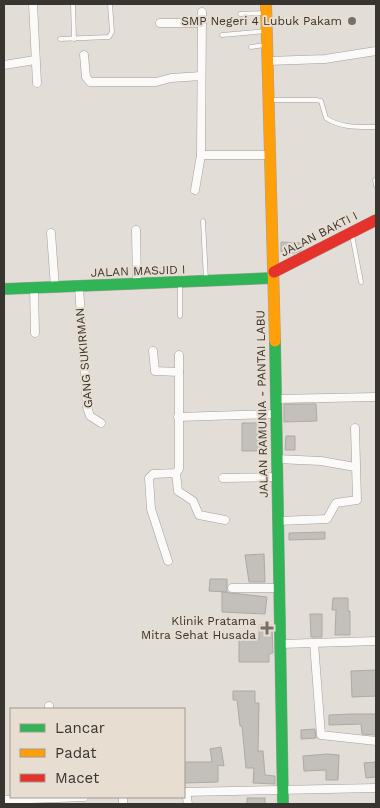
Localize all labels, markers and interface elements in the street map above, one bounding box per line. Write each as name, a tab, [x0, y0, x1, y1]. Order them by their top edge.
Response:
place label: SMP Negeri 4 Lubuk Pakam	[181, 14, 342, 28]
marker: SMP Negeri 4 Lubuk Pakam	[346, 15, 358, 27]
street label: JALAN BAKTI I	[278, 209, 360, 259]
street label: JALAN MASJID I	[90, 262, 186, 280]
street label: GANG SUKIRMAN	[73, 307, 95, 409]
street label: JALAN RAMUNIA - PANTAI LABU	[253, 310, 271, 498]
place label: Klinik Pratama Mitra Sehat Husada	[141, 614, 256, 642]
marker: Klinik Pratama Mitra Sehat Husada	[260, 621, 274, 635]
legend	[10, 708, 185, 798]
text: Lancar	[55, 719, 105, 737]
text: Padat	[55, 744, 97, 762]
text: Macet	[55, 769, 100, 787]

